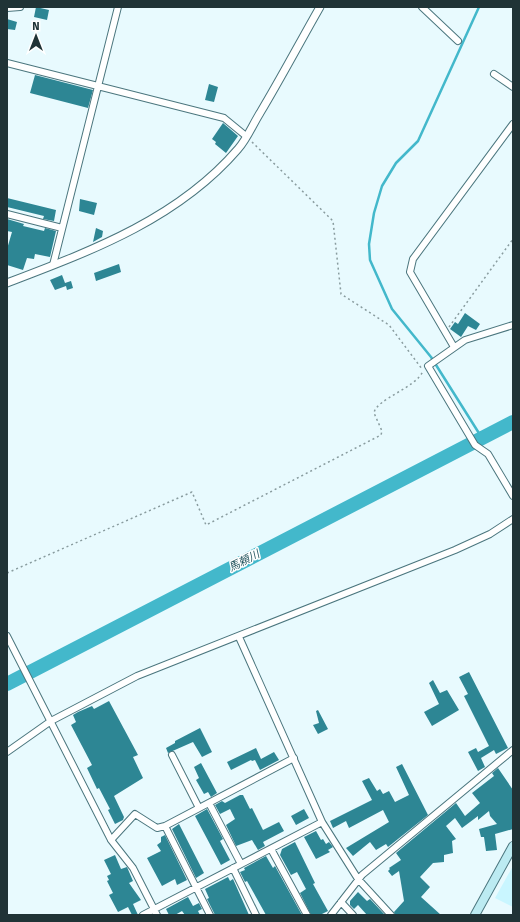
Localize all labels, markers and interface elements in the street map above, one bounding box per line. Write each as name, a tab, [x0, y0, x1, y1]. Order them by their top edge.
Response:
north arrow	[16, 16, 56, 56]
text: N	[32, 20, 40, 33]
water label: 馬頼川	[226, 547, 263, 574]

